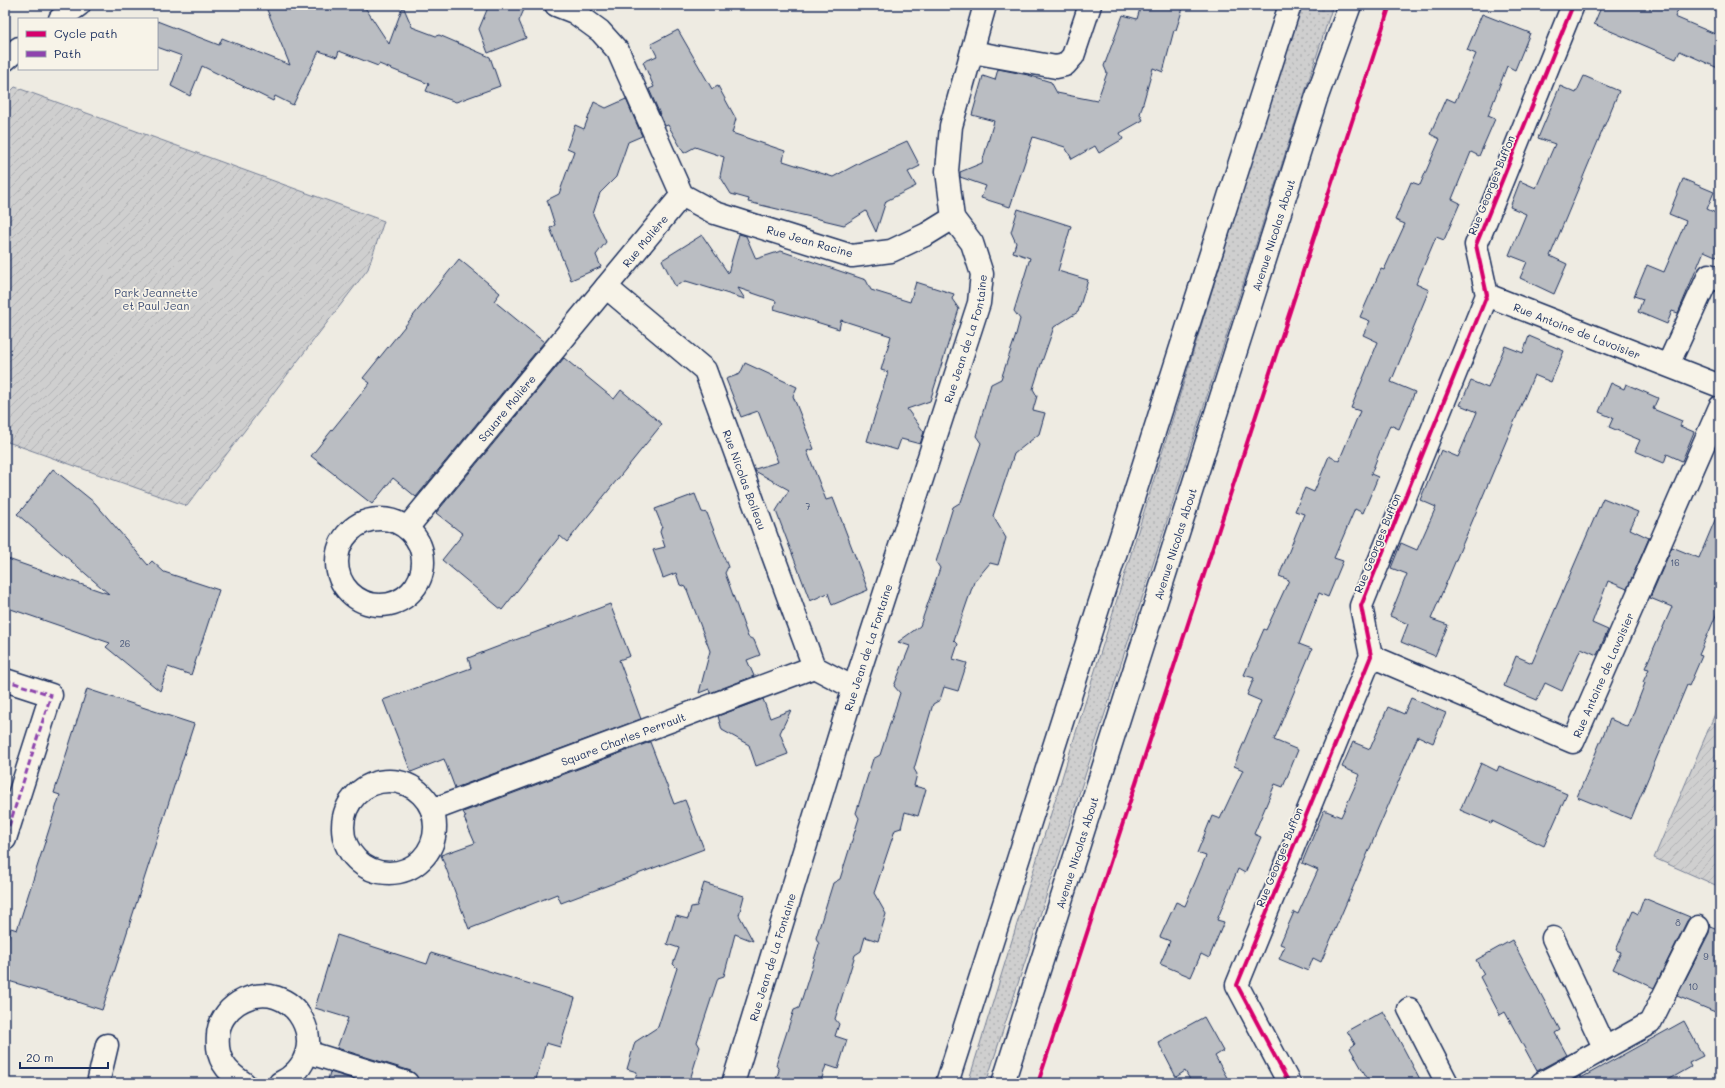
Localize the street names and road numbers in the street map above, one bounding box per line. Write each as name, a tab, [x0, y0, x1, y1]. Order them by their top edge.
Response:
street label: Rue Georges Buffon	[1464, 133, 1518, 237]
street label: Avenue Nicolas About	[1248, 177, 1298, 293]
street label: Rue Molière	[618, 211, 671, 270]
street label: Rue Jean Racine	[765, 221, 855, 261]
street label: Rue Jean de La Fontaine	[940, 274, 989, 405]
street label: Rue Antoine de Lavoisier	[1512, 299, 1643, 362]
street label: Square Molière	[474, 371, 539, 444]
street label: Rue Nicolas Boileau	[720, 427, 770, 532]
street label: Avenue Nicolas About	[1150, 486, 1199, 602]
street label: Rue Georges Buffon	[1350, 491, 1404, 595]
street label: Rue Jean de La Fontaine	[840, 581, 895, 713]
street label: Rue Antoine de Lavoisier	[1568, 610, 1637, 740]
street label: Square Charles Perrault	[559, 708, 688, 769]
street label: Avenue Nicolas About	[1052, 794, 1101, 910]
street label: Rue Georges Buffon	[1252, 805, 1306, 909]
street label: Rue Jean de La Fontaine	[745, 891, 798, 1023]

